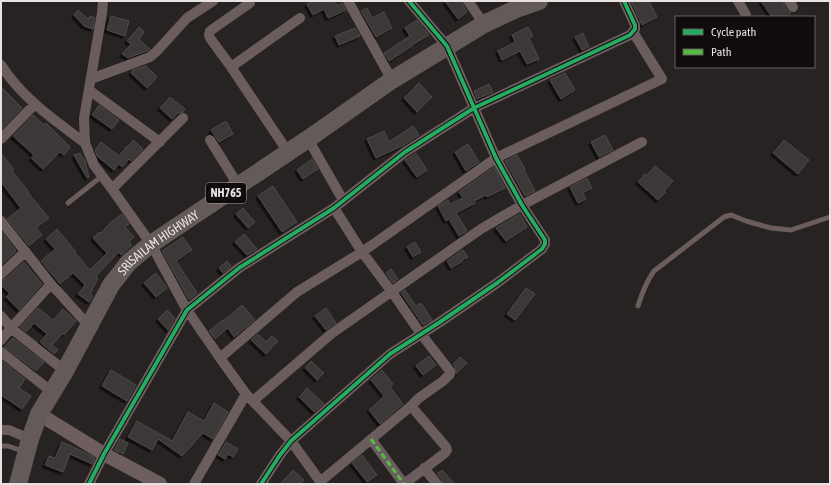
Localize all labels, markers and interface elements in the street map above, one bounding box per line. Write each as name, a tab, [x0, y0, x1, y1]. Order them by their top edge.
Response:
legend	[675, 16, 815, 68]
text: Cycle path	[711, 25, 756, 39]
text: Path	[711, 45, 732, 59]
road number: NH765	[206, 183, 246, 203]
street label: SRISAILAM HIGHWAY	[114, 207, 202, 278]

